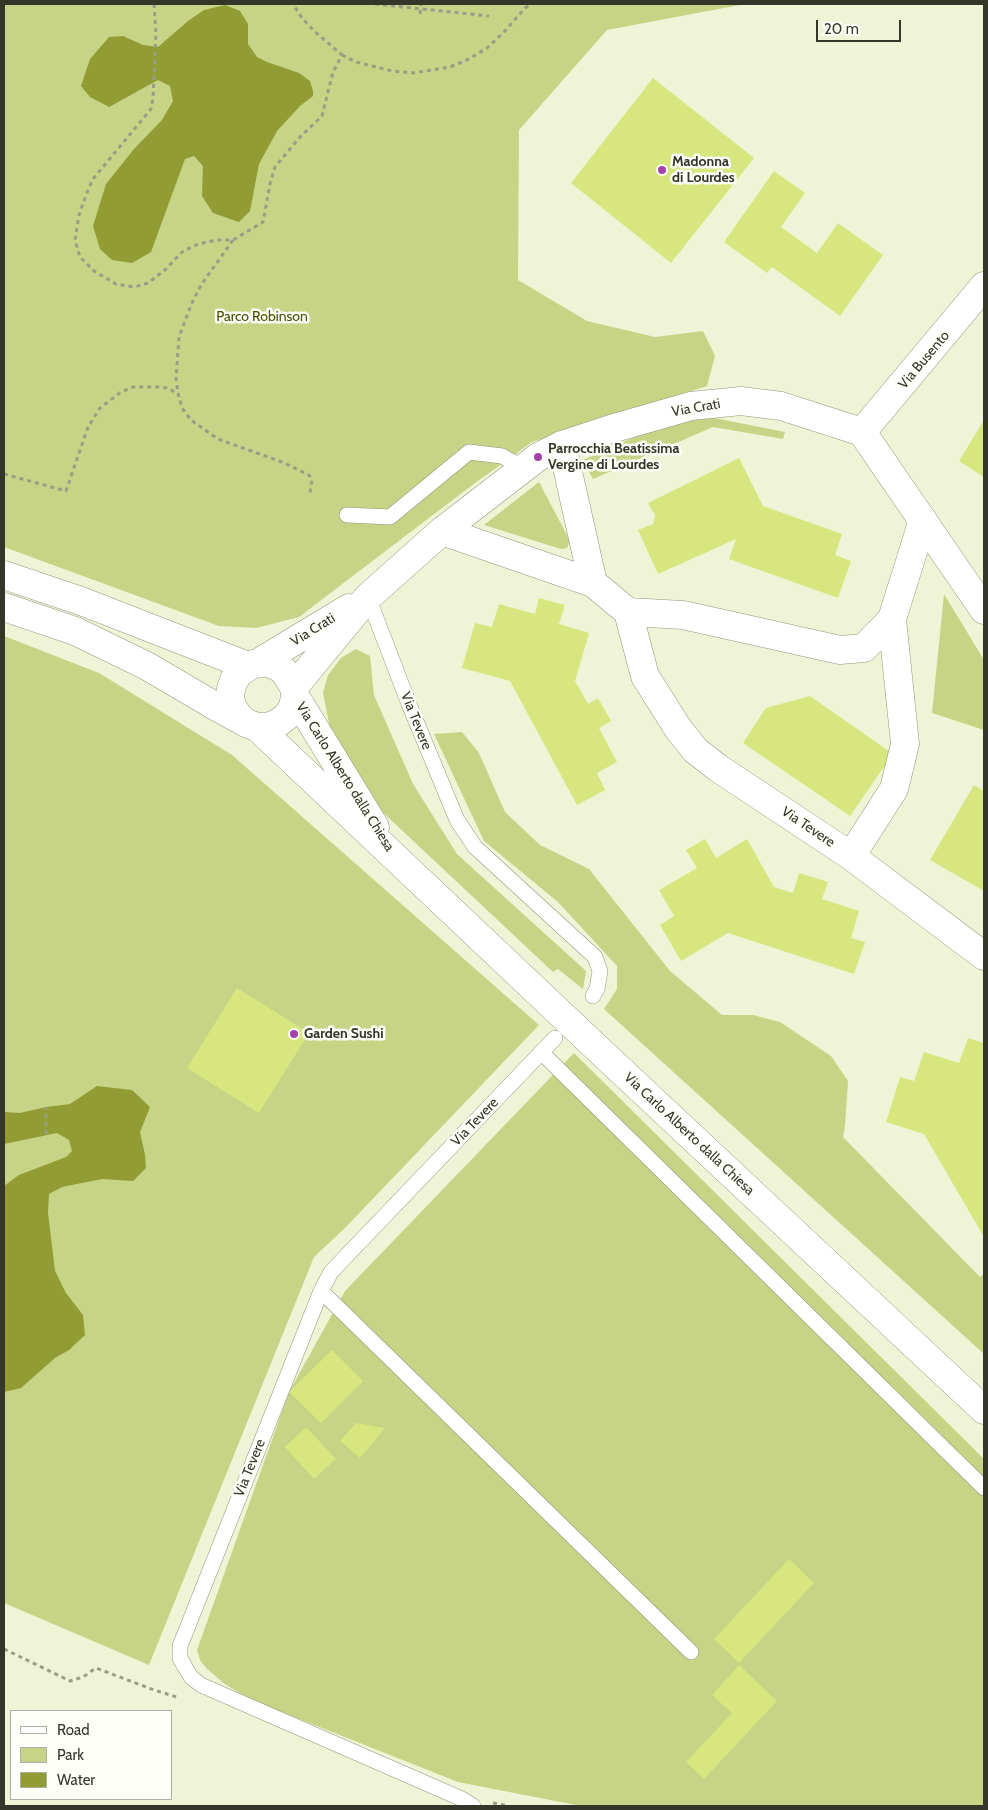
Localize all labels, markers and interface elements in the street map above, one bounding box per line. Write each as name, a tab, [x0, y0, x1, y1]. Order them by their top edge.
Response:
scale bar	[818, 10, 903, 42]
text: 20 m	[824, 20, 859, 38]
place label: Madonna di Lourdes	[672, 154, 735, 186]
marker: Madonna di Lourdes	[656, 164, 668, 176]
park label: Parco Robinson	[216, 309, 308, 325]
street label: Via Busento	[895, 328, 953, 392]
street label: Via Crati	[670, 395, 722, 421]
place label: Parrocchia Beatissima Vergine di Lourdes	[548, 441, 679, 474]
marker: Parrocchia Beatissima Vergine di Lourdes	[532, 451, 544, 463]
street label: Via Crati	[288, 610, 338, 650]
street label: Via Tevere	[397, 690, 435, 752]
street label: Via Carlo Alberto dalla Chiesa	[292, 699, 398, 855]
street label: Via Tevere	[778, 803, 838, 851]
place label: Garden Sushi	[304, 1026, 384, 1042]
marker: Garden Sushi	[288, 1028, 300, 1040]
street label: Via Carlo Alberto dalla Chiesa	[620, 1069, 758, 1199]
street label: Via Tevere	[448, 1094, 502, 1150]
street label: Via Tevere	[231, 1437, 269, 1499]
legend	[10, 1710, 172, 1800]
text: Road	[57, 1721, 90, 1739]
text: Park	[57, 1746, 84, 1764]
text: Water	[57, 1771, 95, 1789]

